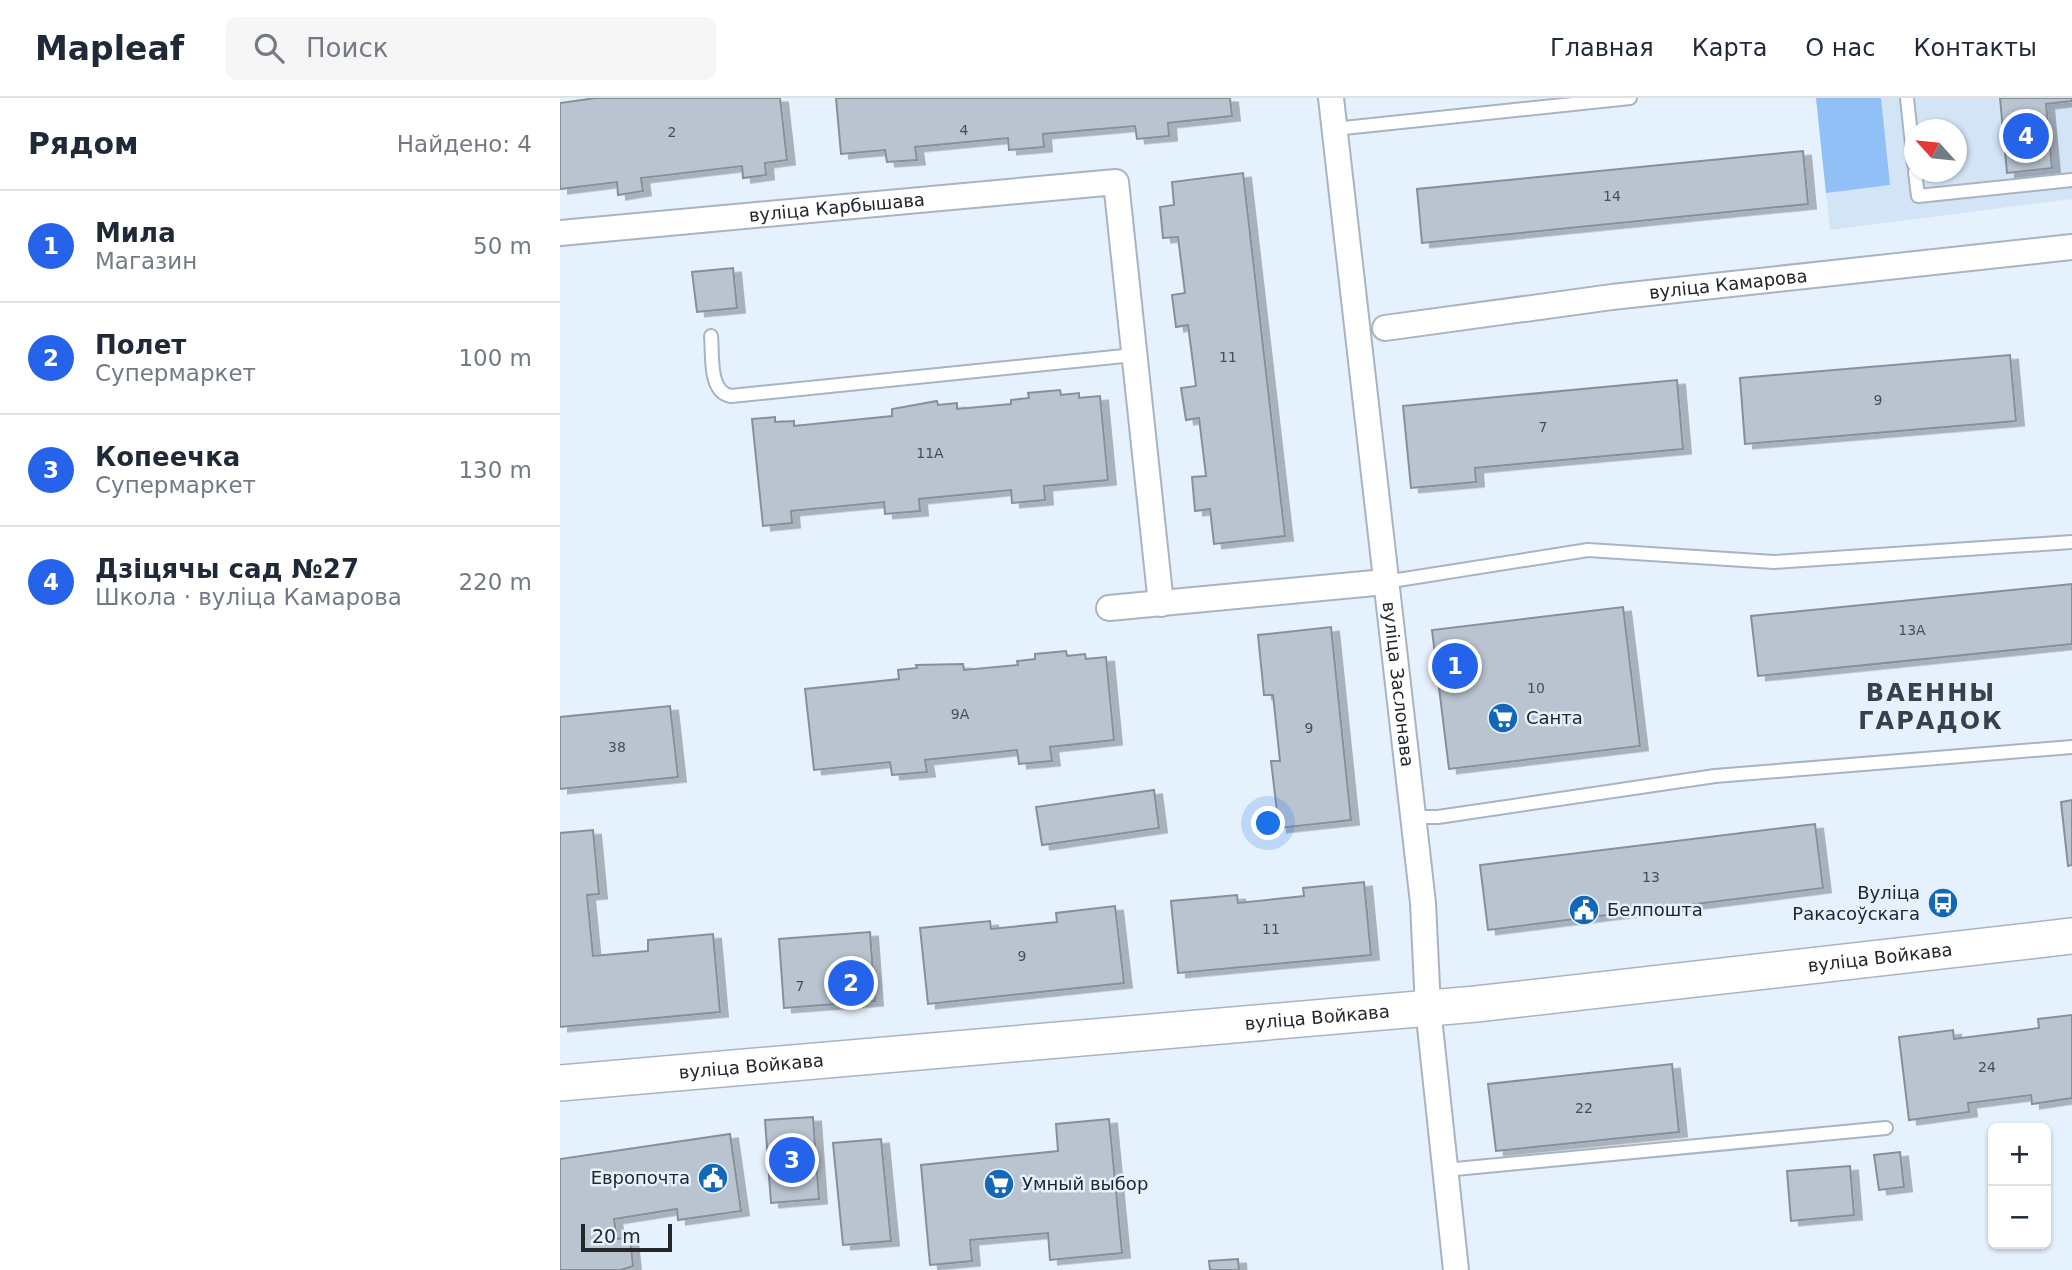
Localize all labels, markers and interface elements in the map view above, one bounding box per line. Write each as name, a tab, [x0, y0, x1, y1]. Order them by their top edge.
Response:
search box	[226, 17, 716, 80]
text: Mapleaf	[35, 29, 184, 68]
icon: search	[250, 29, 288, 67]
text: Поиск	[306, 33, 388, 63]
text: Главная	[1550, 34, 1654, 62]
text: Карта	[1692, 34, 1767, 62]
text: О нас	[1805, 34, 1875, 62]
text: Контакты	[1913, 34, 2037, 62]
pin: 4	[2003, 110, 2049, 162]
north arrow	[1904, 119, 1967, 182]
house number: 4	[960, 122, 969, 138]
house number: 2	[668, 124, 676, 140]
text: Рядом	[28, 126, 139, 161]
text: Найдено: 4	[397, 131, 532, 157]
house number: 14	[1603, 188, 1621, 204]
street label: вуліца Карбышава	[748, 189, 926, 226]
text: Мила	[95, 218, 176, 248]
text: 1	[43, 233, 59, 259]
text: 50 m	[473, 233, 532, 259]
text: Магазин	[95, 248, 197, 274]
street label: вуліца Камарова	[1648, 265, 1809, 303]
text: Полет	[95, 330, 186, 360]
text: 2	[43, 345, 59, 371]
text: 100 m	[458, 345, 532, 371]
house number: 11	[1219, 349, 1237, 365]
text: Супермаркет	[95, 360, 256, 386]
house number: 9	[1874, 392, 1882, 408]
house number: 7	[1539, 419, 1547, 435]
text: Копеечка	[95, 442, 240, 472]
house number: 11А	[916, 445, 944, 461]
text: 3	[43, 457, 59, 483]
text: 130 m	[458, 457, 532, 483]
text: Супермаркет	[95, 472, 256, 498]
text: Дзіцячы сад №27	[95, 554, 359, 584]
text: 4	[43, 569, 59, 595]
text: 220 m	[458, 569, 532, 595]
text: Школа · вуліца Камарова	[95, 584, 402, 610]
street label: вуліца Заслонава	[1379, 600, 1418, 768]
house number: 13А	[1898, 622, 1926, 638]
pin: 1	[1432, 640, 1478, 692]
district label: ВАЕННЫ ГАРАДОК	[1858, 679, 2004, 735]
house number: 10	[1527, 680, 1545, 696]
supermarket icon: Санта	[1486, 701, 1520, 735]
house number: 9А	[951, 706, 970, 722]
place label: Санта	[1526, 707, 1583, 728]
house number: 9	[1305, 720, 1313, 736]
house number: 38	[608, 739, 626, 755]
your location	[1251, 806, 1285, 840]
house number: 13	[1642, 869, 1660, 885]
place label: Вуліца Ракасоўскага	[1792, 882, 1920, 924]
bus stop icon: Вуліца Ракасоўскага	[1926, 886, 1960, 920]
public building icon: Белпошта	[1567, 893, 1601, 927]
place label: Белпошта	[1607, 899, 1703, 920]
house number: 11	[1262, 921, 1280, 937]
street label: вуліца Войкава	[1806, 939, 1953, 976]
house number: 9	[1018, 948, 1026, 964]
pin: 2	[828, 957, 874, 1009]
house number: 7	[796, 978, 804, 994]
street label: вуліца Войкава	[1244, 1000, 1391, 1034]
street label: вуліца Войкава	[678, 1049, 825, 1083]
house number: 24	[1978, 1059, 1996, 1075]
house number: 22	[1575, 1100, 1593, 1116]
map controls	[1988, 1123, 2051, 1249]
button: +	[1988, 1123, 2051, 1186]
pin: 3	[769, 1134, 815, 1186]
public building icon: Европочта	[696, 1161, 730, 1195]
place label: Европочта	[591, 1167, 690, 1188]
supermarket icon: Умный выбор	[982, 1167, 1016, 1201]
place label: Умный выбор	[1022, 1173, 1148, 1194]
button: −	[1988, 1186, 2051, 1249]
scale bar	[581, 1221, 672, 1253]
text: 20 m	[592, 1225, 641, 1247]

